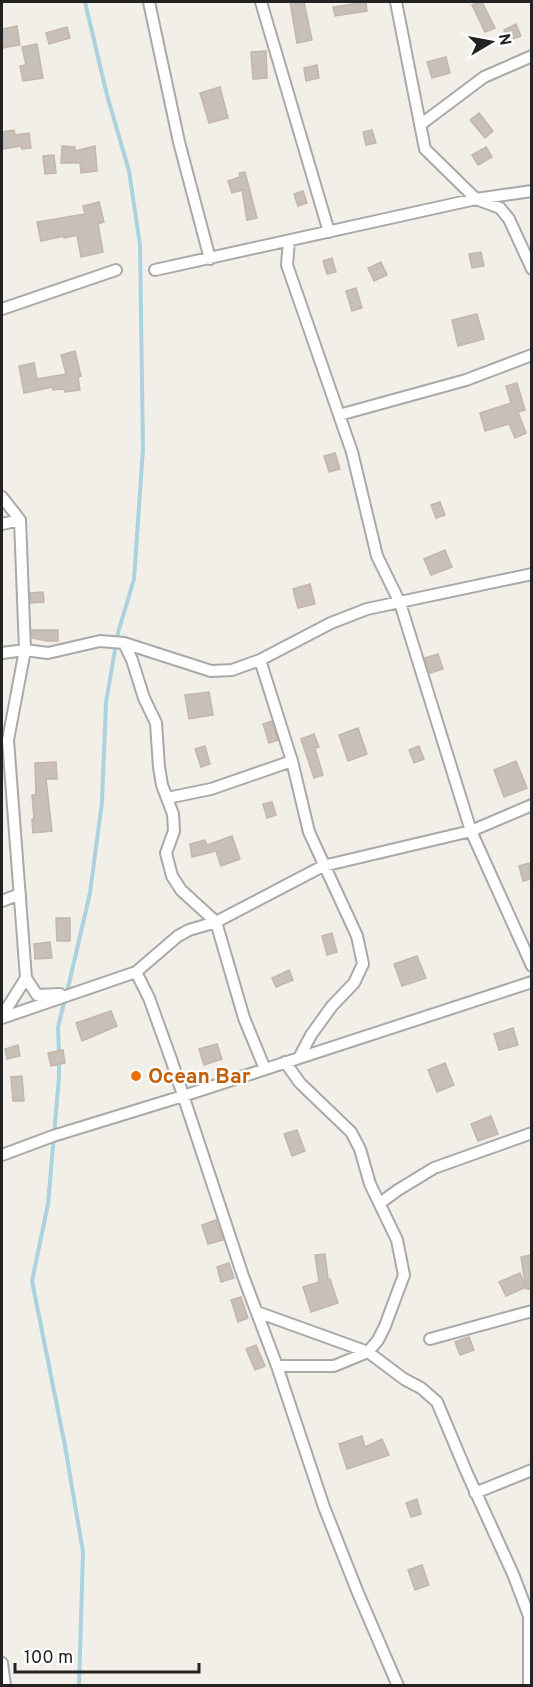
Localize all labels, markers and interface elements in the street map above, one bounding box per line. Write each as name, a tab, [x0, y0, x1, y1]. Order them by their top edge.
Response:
north arrow	[461, 12, 521, 72]
text: N	[493, 32, 515, 47]
place label: Ocean Bar	[148, 1064, 251, 1091]
marker: Ocean Bar	[129, 1069, 143, 1083]
scale bar	[15, 1636, 200, 1674]
text: 100 m	[24, 1647, 73, 1670]

